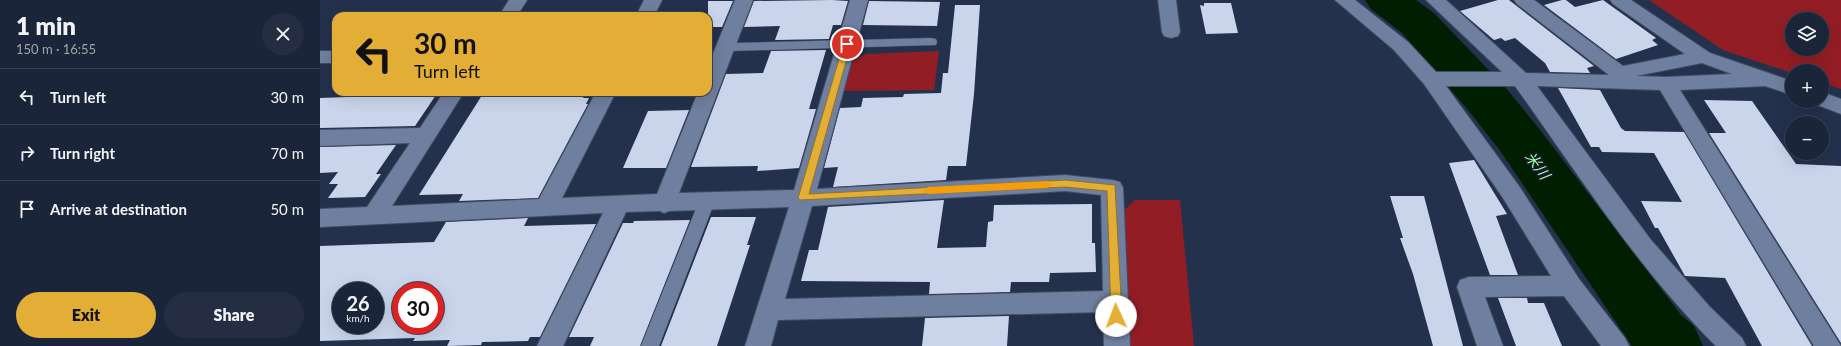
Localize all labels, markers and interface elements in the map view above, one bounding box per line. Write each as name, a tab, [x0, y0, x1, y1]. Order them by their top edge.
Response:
text: 1 min	[16, 11, 76, 40]
map controls	[1785, 12, 1829, 160]
button: layers	[1785, 12, 1829, 56]
button: close	[262, 13, 304, 55]
text: 30 m	[414, 26, 477, 60]
pin	[830, 27, 864, 61]
icon: left	[348, 28, 400, 80]
icon: arrive	[836, 33, 858, 55]
text: 150 m · 16:55	[16, 41, 96, 57]
text: Turn left	[414, 60, 480, 82]
button: +	[1785, 64, 1829, 108]
icon: left	[16, 86, 38, 108]
text: Turn left	[50, 88, 106, 106]
text: 30 m	[270, 88, 304, 106]
button: −	[1785, 116, 1829, 160]
icon: right	[16, 142, 38, 164]
text: Turn right	[50, 144, 115, 162]
text: 70 m	[270, 144, 304, 162]
water label: 米川	[1522, 148, 1555, 184]
icon: arrive	[16, 198, 38, 220]
text: Arrive at destination	[50, 200, 187, 218]
text: 50 m	[270, 200, 304, 218]
speed limit sign: 30	[392, 282, 444, 334]
text: 26	[346, 291, 370, 315]
button: Exit	[16, 292, 156, 338]
button: Share	[164, 292, 304, 338]
position arrow	[1095, 295, 1137, 337]
text: km/h	[346, 312, 370, 324]

